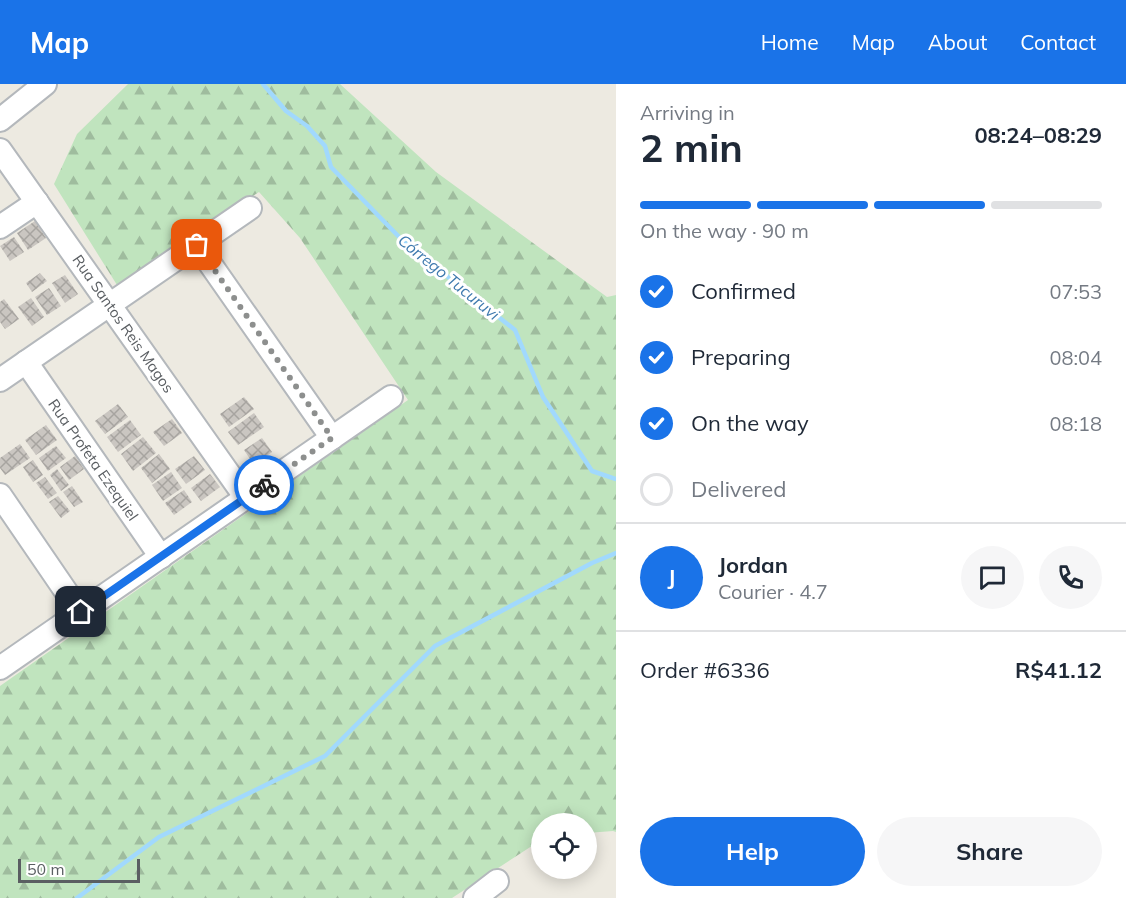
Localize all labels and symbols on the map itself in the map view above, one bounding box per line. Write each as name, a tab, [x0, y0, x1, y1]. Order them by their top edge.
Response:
pin	[171, 219, 222, 270]
water label: Córrego Tucuruvi	[394, 230, 504, 324]
street label: Rua Santos Reis Magos	[68, 251, 178, 396]
street label: Rua Profeta Ezequiel	[44, 395, 143, 524]
courier	[234, 455, 294, 515]
pin	[55, 586, 106, 637]
scale bar	[18, 856, 140, 884]

